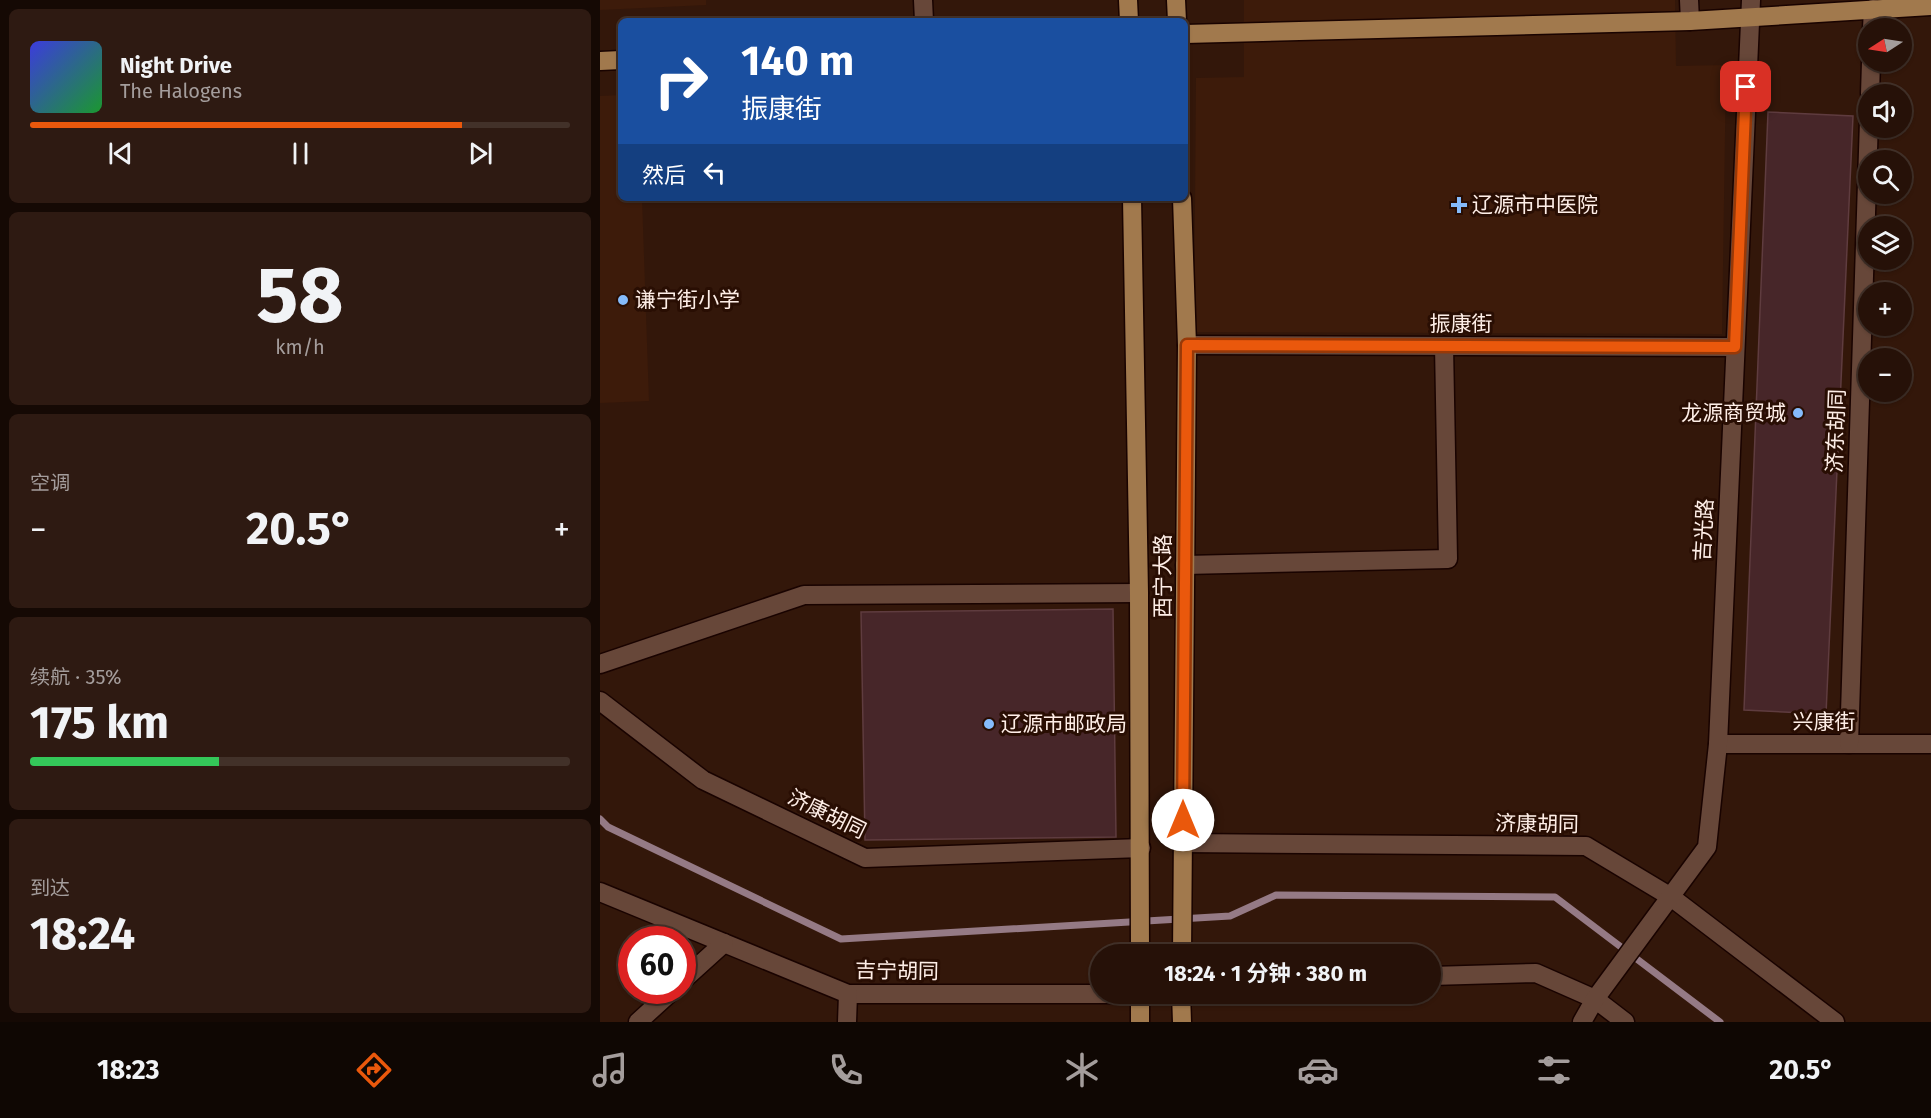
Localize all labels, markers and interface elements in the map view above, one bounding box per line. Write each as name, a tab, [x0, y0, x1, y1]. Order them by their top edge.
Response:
north arrow	[1858, 18, 1912, 72]
map controls	[1858, 18, 1912, 402]
text: 140 m	[741, 36, 854, 86]
icon: right	[642, 42, 720, 120]
text: Night Drive	[120, 52, 232, 79]
pin	[1720, 61, 1771, 112]
icon: arrive	[1729, 70, 1762, 103]
text: The Halogens	[120, 79, 242, 103]
button: sound	[1858, 84, 1912, 138]
text: 振康街	[741, 93, 822, 125]
icon: previous	[104, 137, 137, 170]
icon: pause	[284, 137, 317, 170]
icon: next	[464, 137, 497, 170]
button: search	[1858, 150, 1912, 204]
icon: left	[698, 156, 731, 189]
text: 然后	[642, 162, 686, 189]
place label: 辽源市中医院	[1472, 192, 1598, 218]
marker: 辽源市中医院	[1450, 196, 1468, 214]
button: layers	[1858, 216, 1912, 270]
text: 58	[256, 249, 344, 343]
button: +	[1858, 282, 1912, 336]
place label: 谦宁街小学	[635, 287, 740, 313]
marker: 谦宁街小学	[616, 293, 630, 307]
street label: 振康街	[1430, 311, 1493, 337]
text: km/h	[275, 335, 325, 359]
button: −	[1858, 348, 1912, 402]
street label: 济东胡同	[1822, 389, 1850, 473]
place label: 龙源商贸城	[1681, 400, 1786, 426]
marker: 龙源商贸城	[1791, 406, 1805, 420]
text: 空调	[30, 471, 70, 495]
street label: 吉光路	[1689, 498, 1719, 562]
text: 20.5°	[246, 502, 354, 556]
text: −	[30, 510, 47, 550]
text: +	[554, 510, 570, 550]
street label: 西宁大路	[1150, 534, 1176, 618]
text: 续航 · 35%	[30, 665, 122, 689]
text: 175 km	[30, 696, 169, 750]
street label: 兴康街	[1793, 709, 1856, 735]
place label: 辽源市邮政局	[1001, 711, 1127, 737]
marker: 辽源市邮政局	[982, 717, 996, 731]
street label: 济康胡同	[784, 784, 870, 844]
position arrow	[1151, 788, 1215, 852]
street label: 济康胡同	[1495, 810, 1579, 838]
text: 到达	[30, 876, 70, 900]
text: 18:24	[30, 907, 135, 961]
speed limit sign: 60	[618, 926, 696, 1004]
street label: 吉宁胡同	[855, 957, 939, 985]
text: 18:24 · 1 分钟 · 380 m	[1164, 960, 1367, 987]
icon: directions	[353, 1049, 395, 1091]
icon: music	[589, 1049, 631, 1091]
icon: phone	[825, 1049, 867, 1091]
icon: climate	[1061, 1049, 1103, 1091]
icon: car	[1297, 1049, 1339, 1091]
icon: filters	[1533, 1049, 1575, 1091]
text: 18:23	[97, 1054, 160, 1086]
text: 20.5°	[1769, 1054, 1834, 1086]

